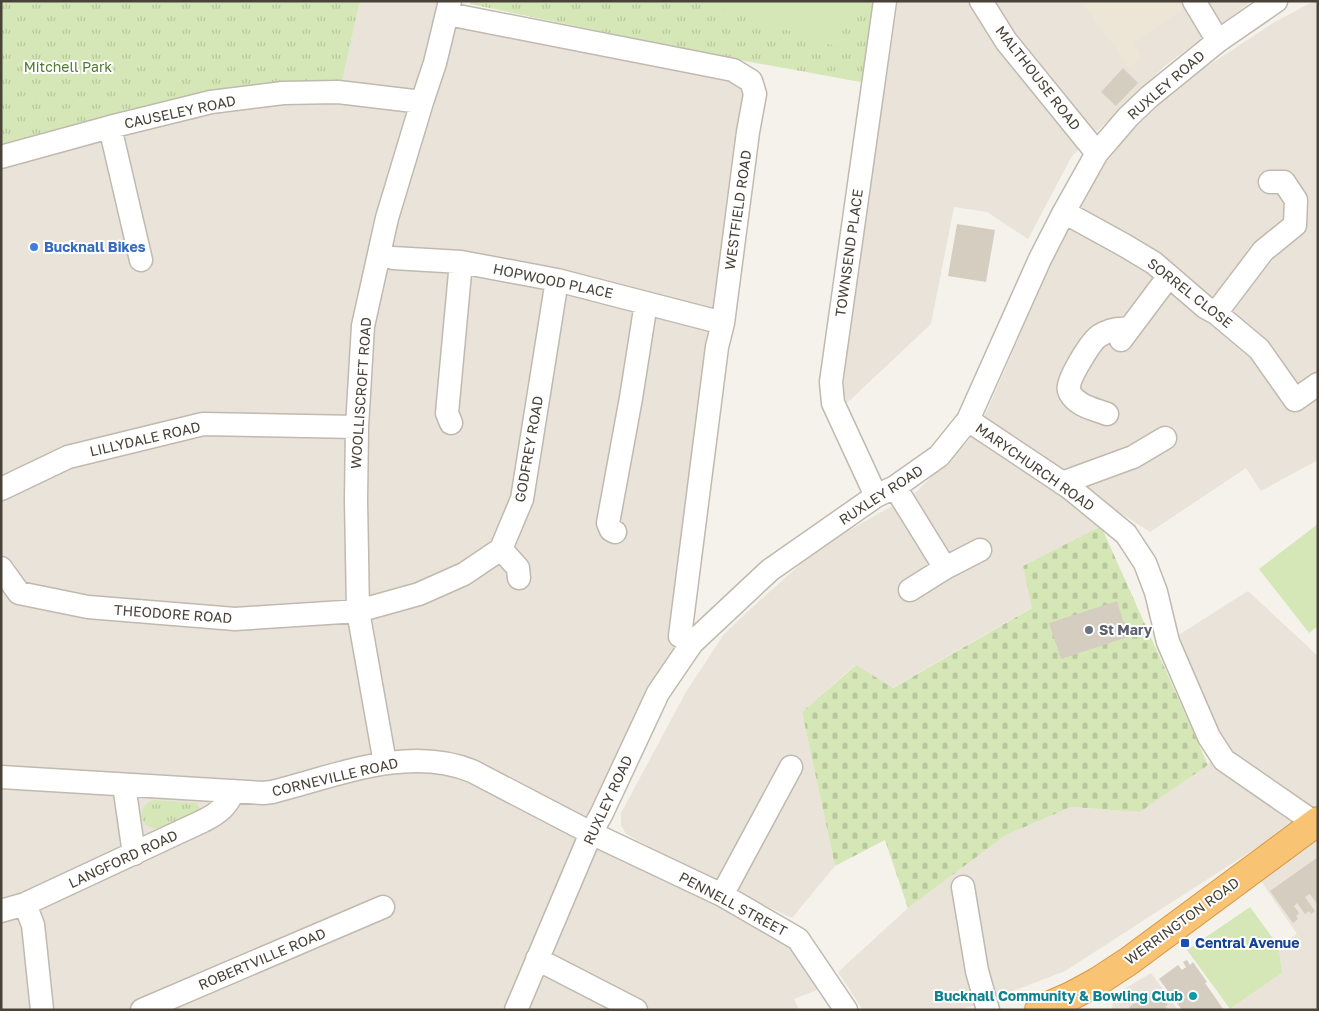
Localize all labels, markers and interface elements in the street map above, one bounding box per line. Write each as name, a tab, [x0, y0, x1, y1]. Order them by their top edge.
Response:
street label: MALTHOUSE ROAD	[992, 22, 1084, 133]
street label: RUXLEY ROAD	[1124, 46, 1208, 123]
park label: Mitchell Park	[24, 58, 112, 75]
street label: CAUSELEY ROAD	[122, 91, 237, 132]
street label: WESTFIELD ROAD	[721, 149, 754, 271]
street label: TOWNSEND PLACE	[831, 188, 866, 318]
place label: Bucknall Bikes	[44, 238, 146, 255]
marker: Bucknall Bikes	[28, 241, 40, 253]
street label: SORREL CLOSE	[1144, 254, 1236, 331]
street label: HOPWOOD PLACE	[492, 259, 615, 302]
street label: WOOLLISCROFT ROAD	[347, 316, 374, 470]
street label: GODFREY ROAD	[511, 394, 546, 503]
street label: LILLYDALE ROAD	[88, 417, 202, 460]
street label: MARYCHURCH ROAD	[972, 419, 1098, 514]
street label: RUXLEY ROAD	[836, 461, 926, 528]
street label: THEODORE ROAD	[113, 601, 233, 626]
place label: St Mary	[1099, 621, 1153, 638]
marker: St Mary	[1083, 624, 1095, 636]
street label: RUXLEY ROAD	[579, 752, 636, 847]
street label: CORNEVILLE ROAD	[270, 754, 400, 799]
street label: LANGFORD ROAD	[65, 826, 180, 891]
street label: PENNELL STREET	[676, 868, 790, 939]
street label: WERRINGTON ROAD	[1121, 873, 1242, 968]
street label: ROBERTVILLE ROAD	[196, 924, 328, 993]
place label: Central Avenue	[1195, 934, 1299, 951]
marker: Central Avenue	[1179, 937, 1191, 949]
place label: Bucknall Community & Bowling Club	[934, 987, 1183, 1004]
marker: Bucknall Community & Bowling Club	[1187, 990, 1199, 1002]

